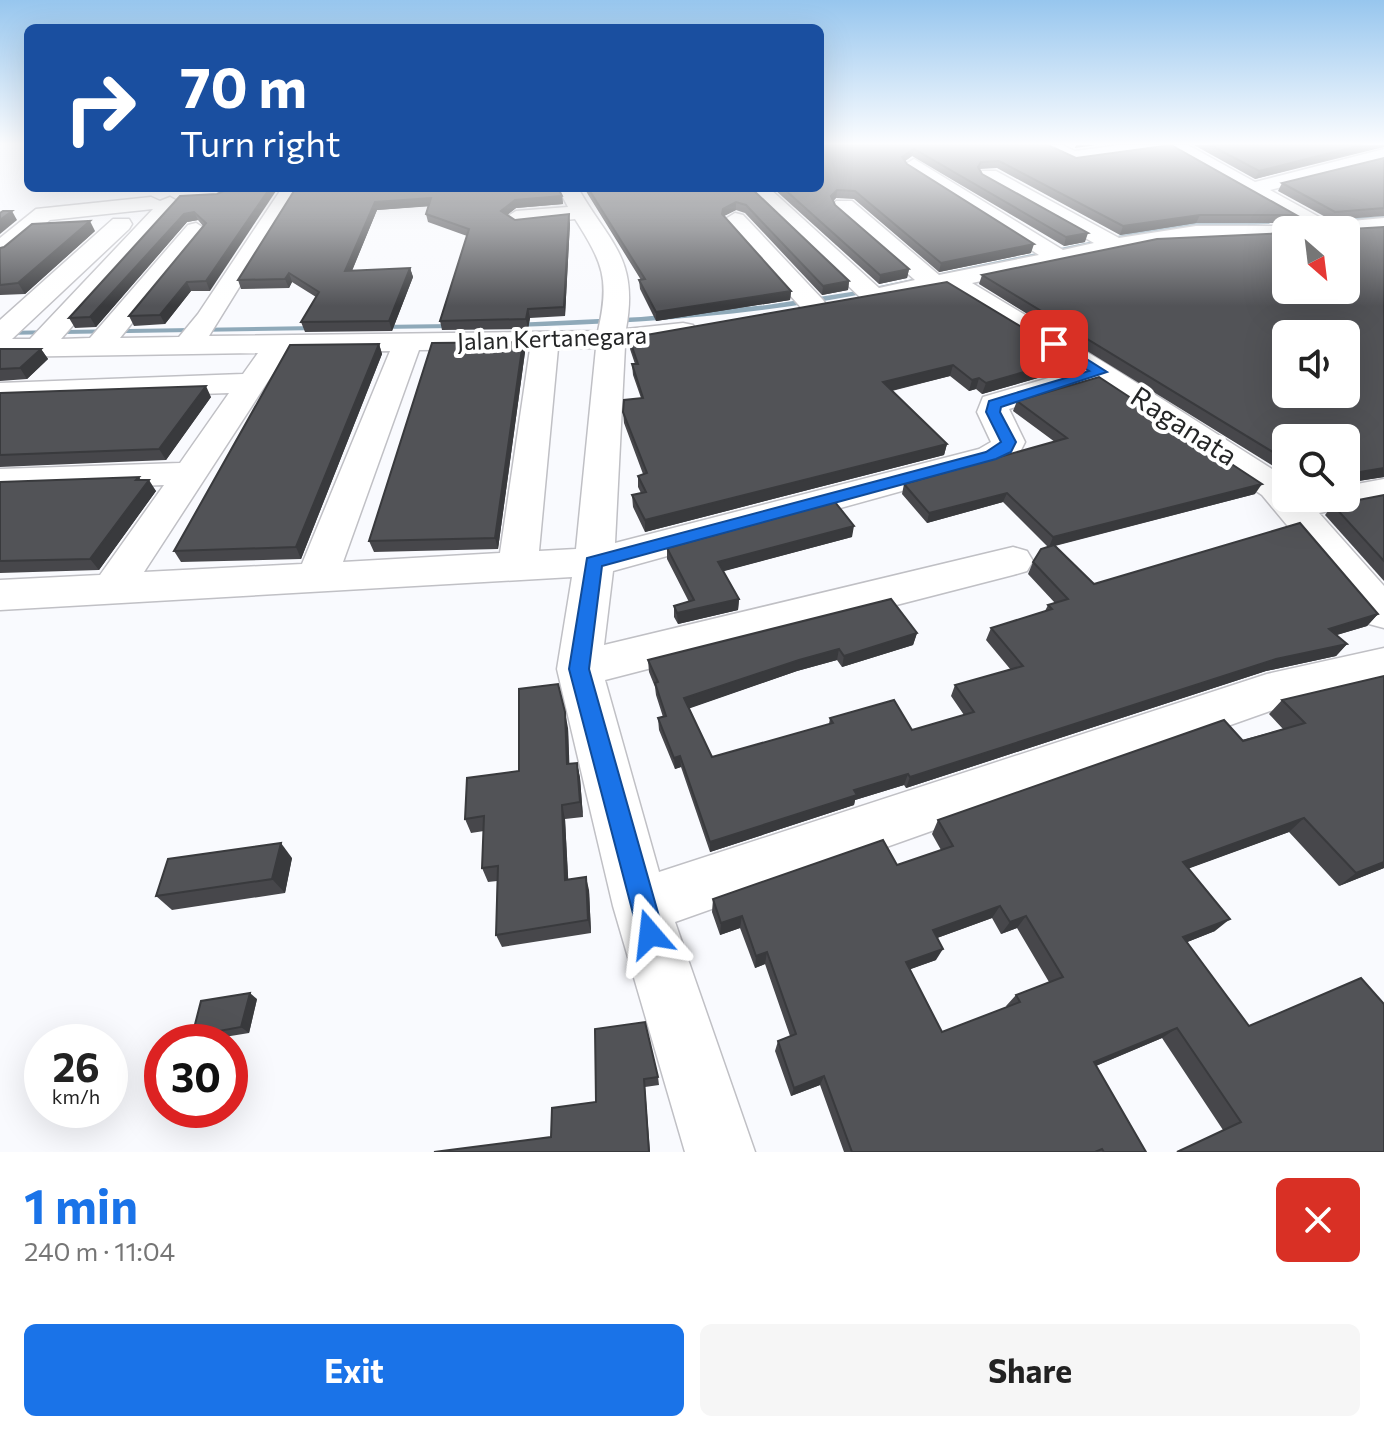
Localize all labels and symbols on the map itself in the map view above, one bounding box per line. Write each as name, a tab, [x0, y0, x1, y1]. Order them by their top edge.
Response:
north arrow	[1272, 216, 1360, 304]
pin	[1020, 310, 1088, 378]
street label: Jalan Kertanegara	[456, 320, 647, 355]
street label: Raganata	[1125, 378, 1244, 472]
position arrow	[608, 892, 692, 976]
speed limit sign: 30	[144, 1024, 248, 1128]

